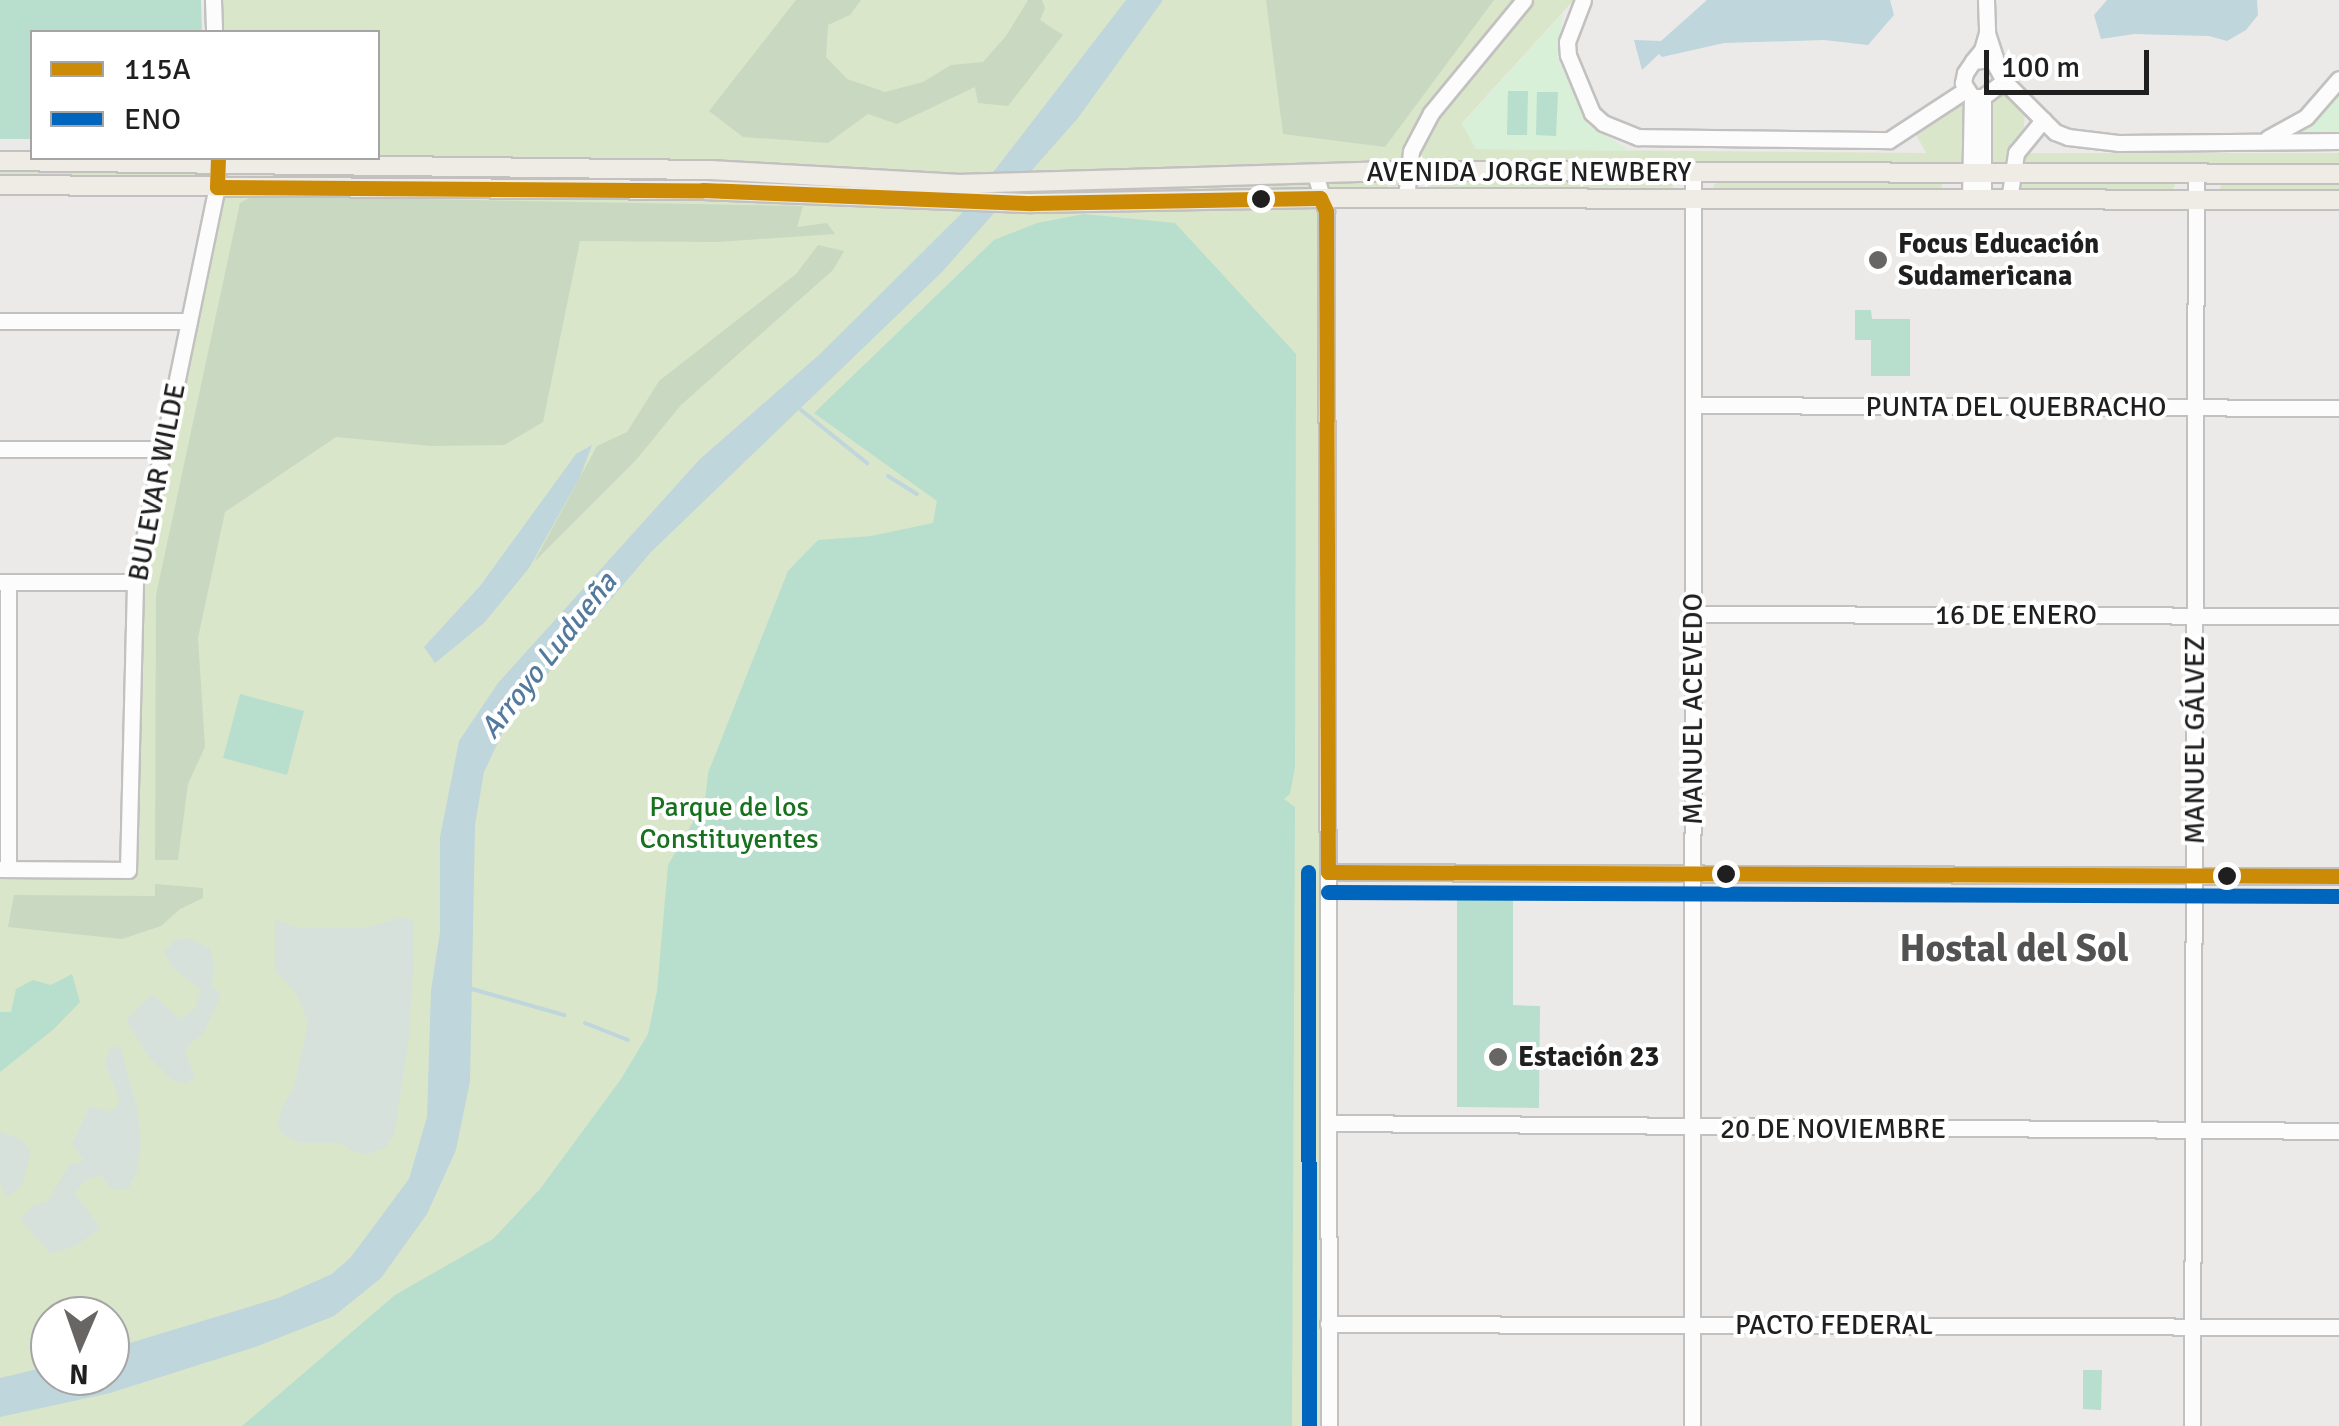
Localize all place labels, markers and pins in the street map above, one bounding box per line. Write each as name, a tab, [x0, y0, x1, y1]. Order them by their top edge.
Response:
unlabelled marker	[1251, 189, 1271, 209]
place label: Focus Educación Sudamericana	[1898, 227, 2099, 293]
marker: Focus Educación Sudamericana	[1867, 249, 1889, 271]
unlabelled marker	[1716, 864, 1736, 884]
unlabelled marker	[2217, 866, 2237, 886]
place label: Estación 23	[1518, 1040, 1659, 1074]
marker: Estación 23	[1487, 1046, 1509, 1068]

